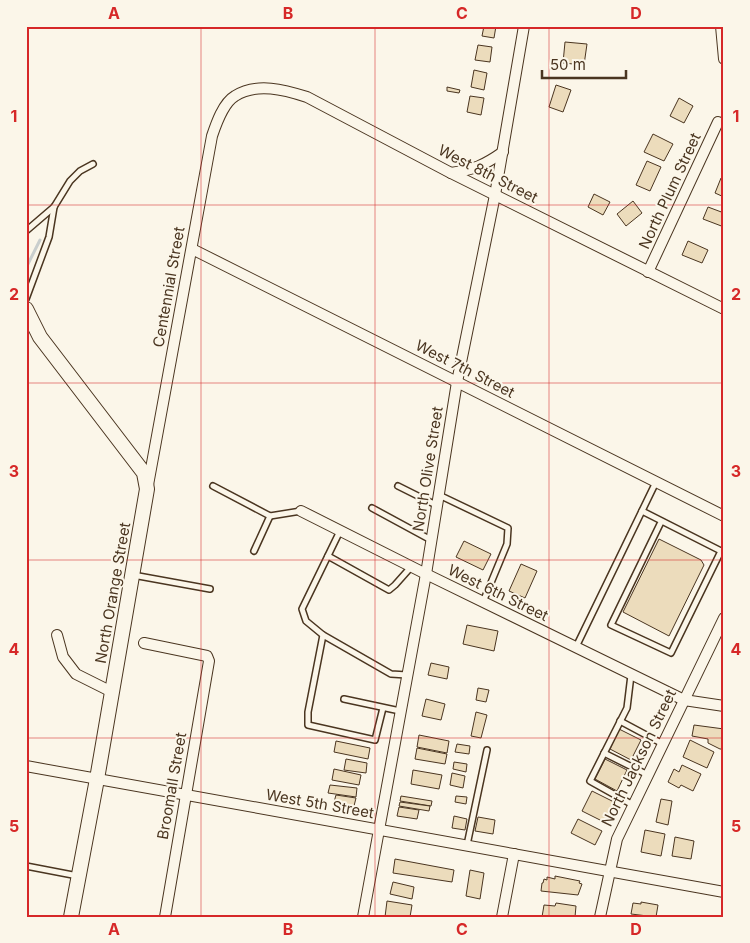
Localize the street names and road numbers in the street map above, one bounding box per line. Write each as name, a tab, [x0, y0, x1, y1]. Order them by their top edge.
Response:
street label: North Plum Street	[634, 130, 705, 252]
street label: West 8th Street	[435, 140, 541, 207]
street label: Centennial Street	[149, 225, 188, 349]
street label: West 7th Street	[413, 335, 518, 402]
street label: North Olive Street	[408, 405, 447, 533]
street label: North Orange Street	[91, 521, 134, 665]
street label: West 6th Street	[445, 560, 552, 625]
street label: North Jackson Street	[597, 686, 680, 829]
street label: Broomall Street	[153, 731, 190, 841]
street label: West 5th Street	[265, 785, 376, 822]

